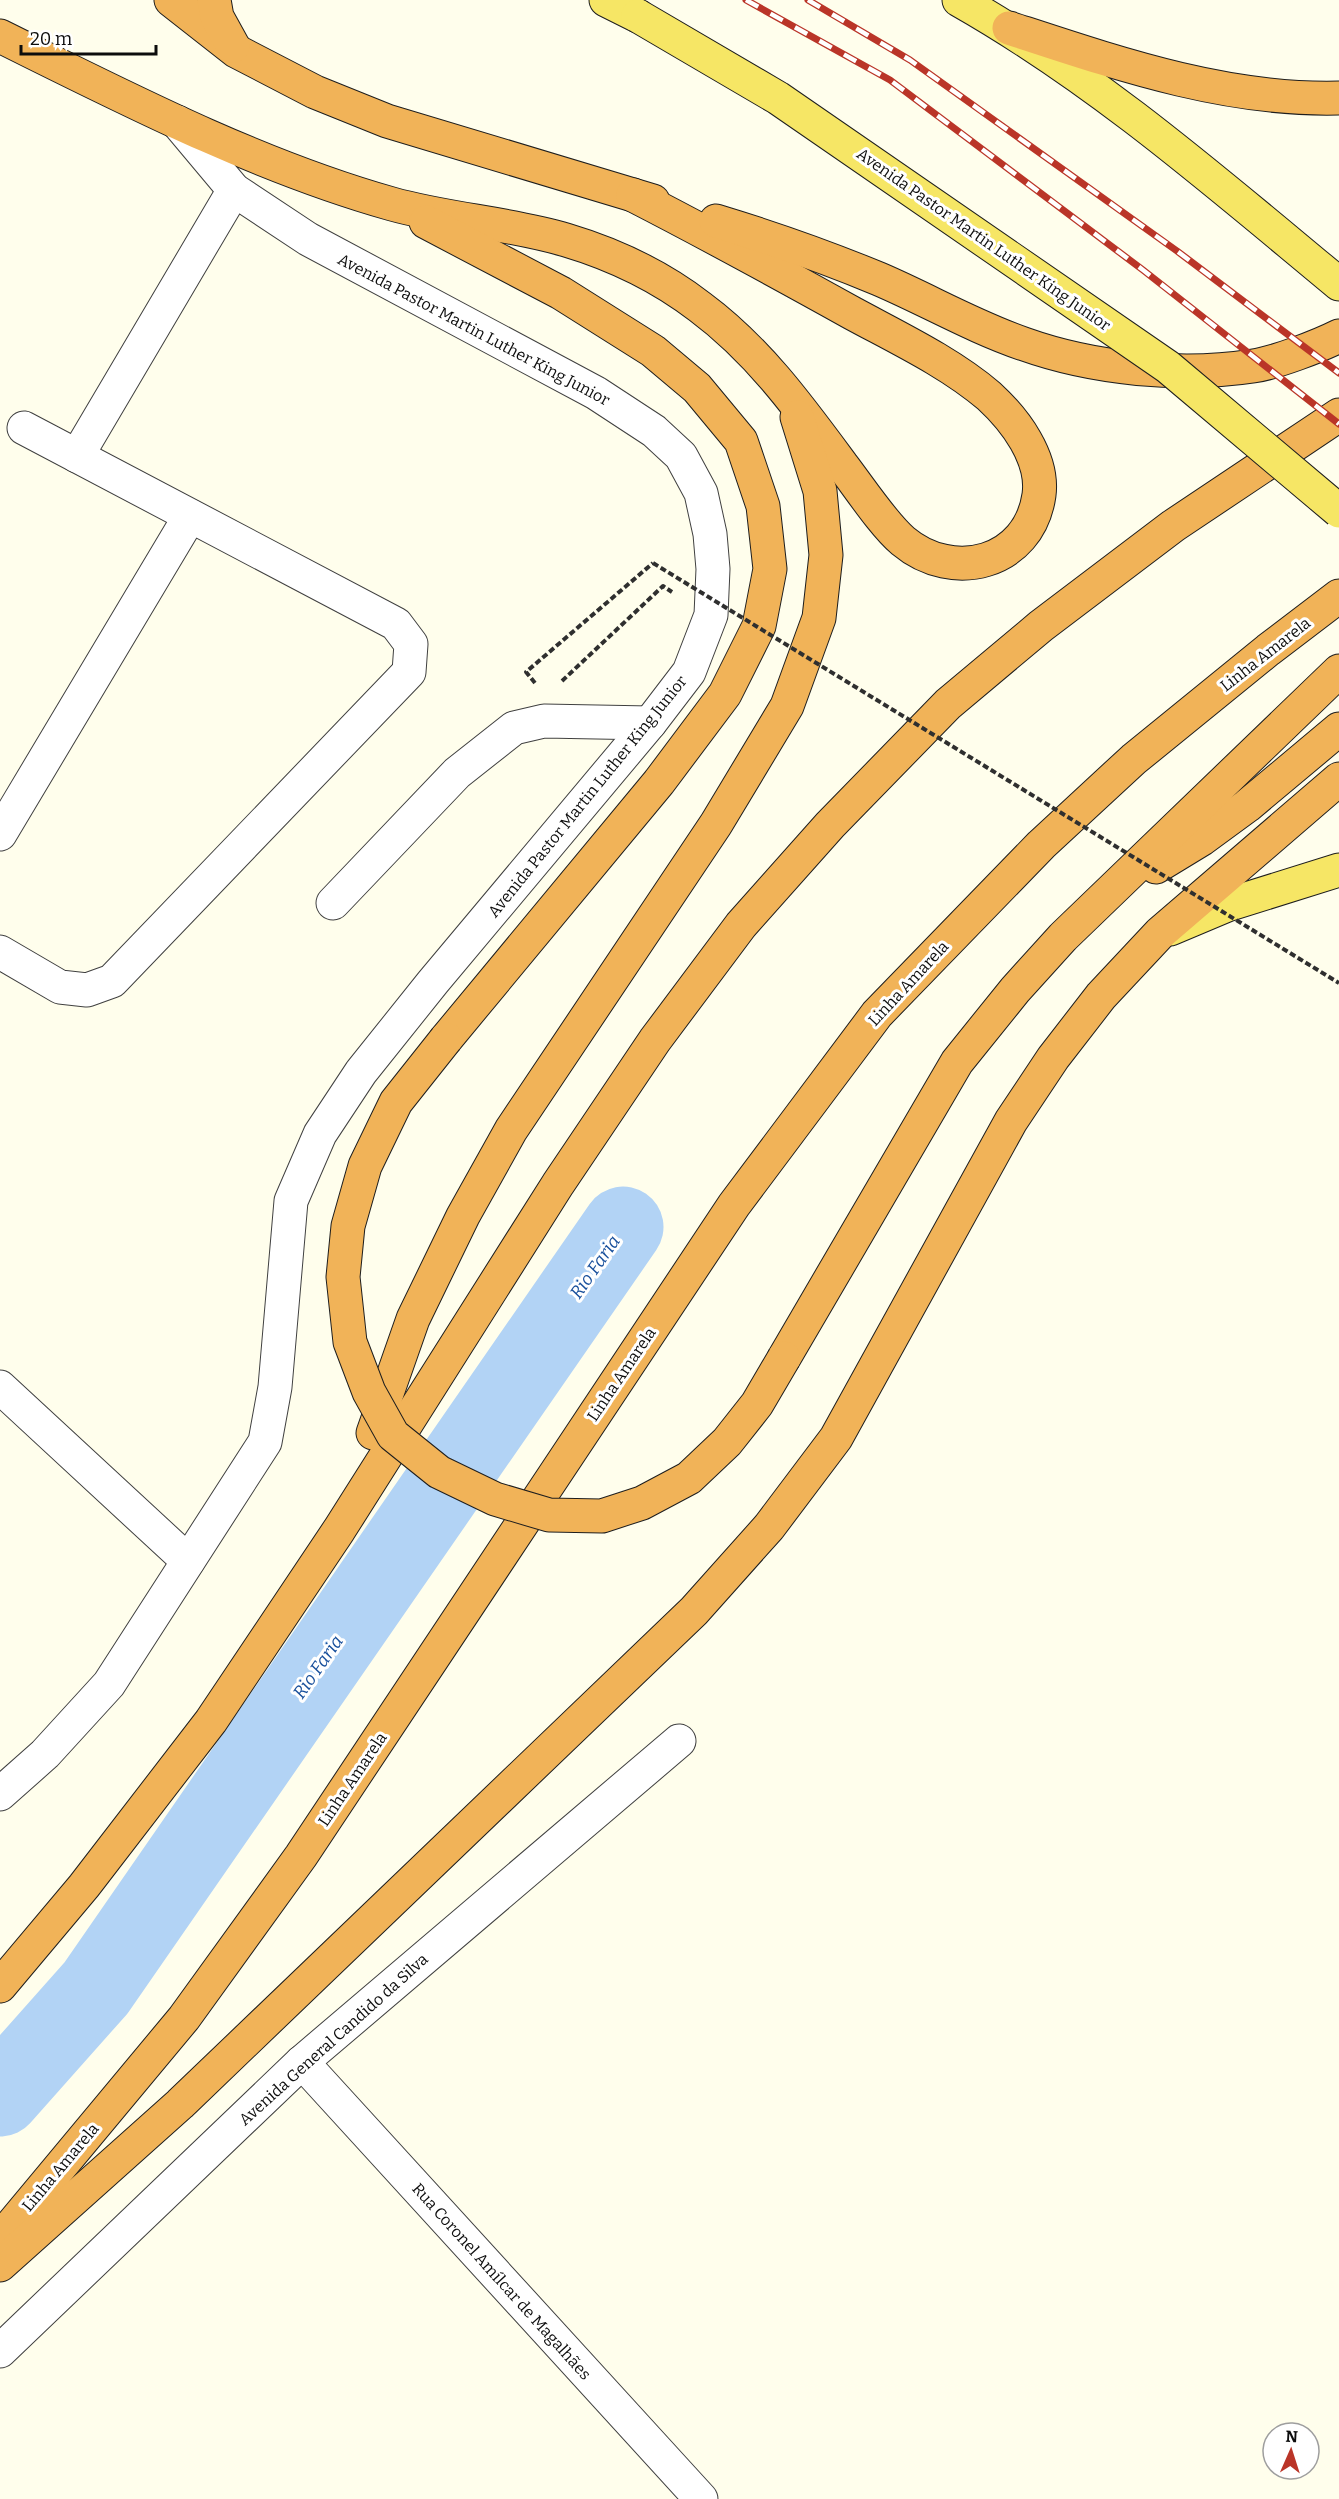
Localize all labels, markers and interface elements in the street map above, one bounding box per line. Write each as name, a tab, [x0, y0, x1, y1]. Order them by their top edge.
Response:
scale bar	[21, 18, 156, 56]
text: 20 m	[30, 28, 72, 50]
street label: Avenida Pastor Martin Luther King Junior	[853, 144, 1114, 335]
street label: Avenida Pastor Martin Luther King Junior	[335, 249, 613, 409]
street label: Linha Amarela	[1217, 613, 1314, 695]
street label: Avenida Pastor Martin Luther King Junior	[484, 672, 691, 921]
street label: Linha Amarela	[864, 937, 953, 1030]
water label: Rio Faria	[565, 1231, 625, 1303]
street label: Linha Amarela	[583, 1324, 660, 1425]
water label: Rio Faria	[288, 1631, 348, 1703]
street label: Linha Amarela	[314, 1729, 391, 1830]
street label: Avenida General Candido da Silva	[235, 1949, 432, 2129]
street label: Linha Amarela	[18, 2119, 103, 2215]
street label: Rua Coronel Amílcar de Magalhães	[408, 2179, 595, 2384]
north arrow	[1261, 2421, 1321, 2481]
text: N	[1285, 2427, 1298, 2446]

